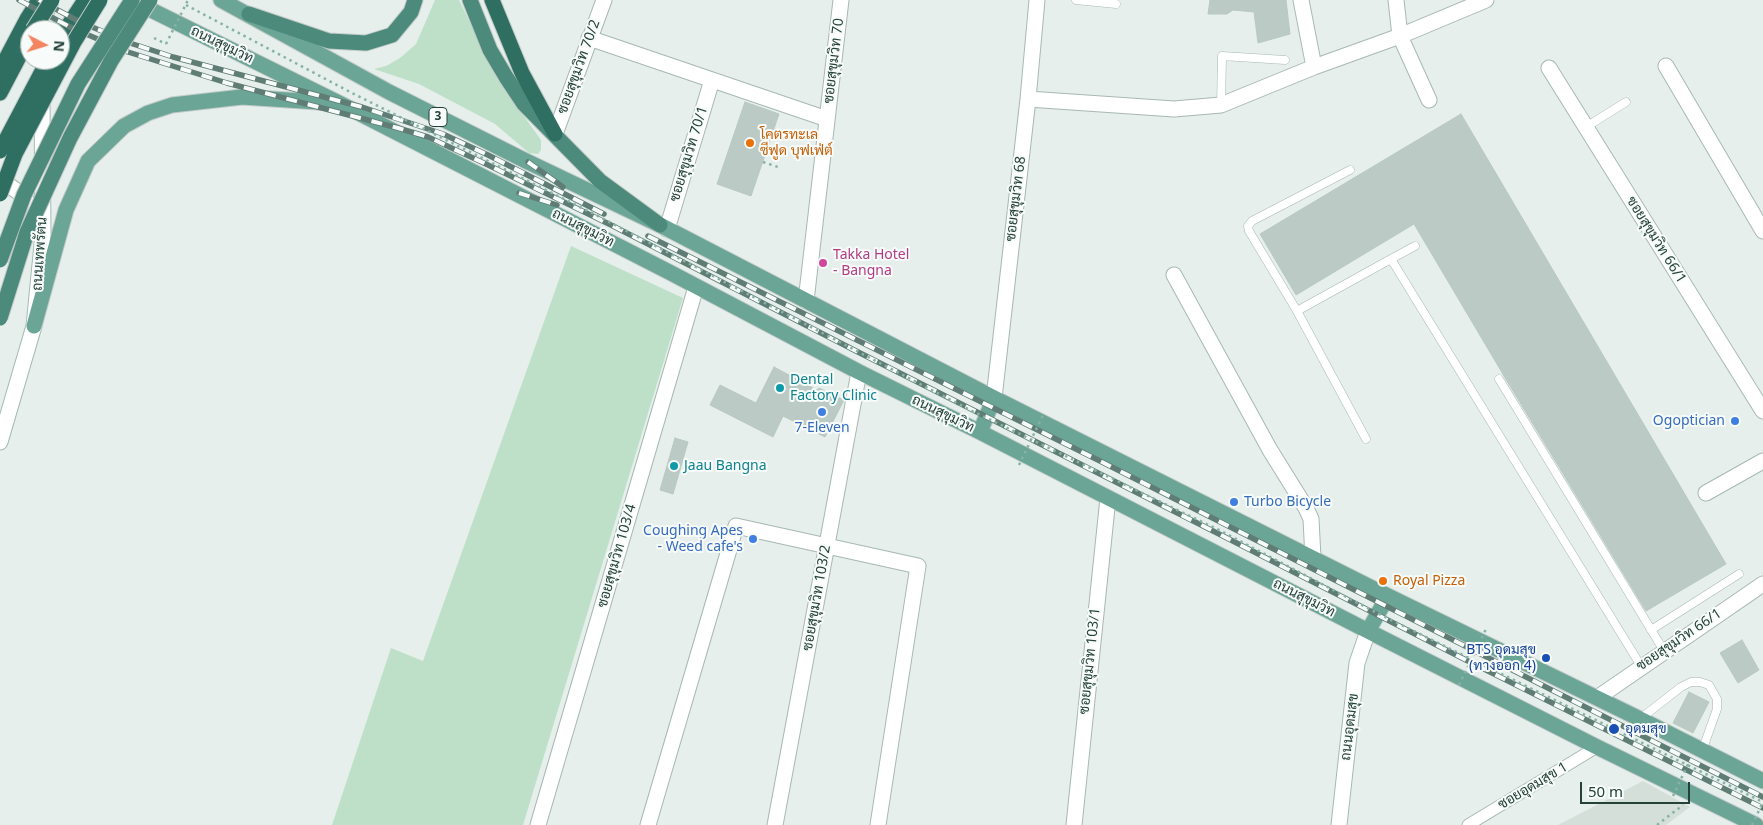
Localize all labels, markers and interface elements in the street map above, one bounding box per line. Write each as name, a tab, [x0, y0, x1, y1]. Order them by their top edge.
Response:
street label: ซอยสุขุมวิท 70	[820, 17, 848, 105]
street label: ซอยสุขุมวิท 70/2	[554, 18, 604, 116]
north arrow	[20, 20, 70, 70]
street label: ถนนสุขุมวิท	[188, 23, 256, 67]
text: N	[49, 40, 69, 53]
street label: ซอยสุขุมวิท 70/1	[666, 104, 712, 204]
road number: 3	[429, 108, 447, 126]
place label: โคตรทะเล ซีฟูด บุฟเฟ่ต์	[760, 127, 833, 160]
marker: โคตรทะเล ซีฟูด บุฟเฟ่ต์	[744, 137, 756, 149]
street label: ซอยสุขุมวิท 68	[1002, 155, 1030, 243]
street label: ซอยสุขุมวิท 66/1	[1623, 194, 1689, 286]
street label: ถนนสุขุมวิท	[549, 205, 617, 251]
street label: ถนนเทพรัตน	[29, 217, 51, 291]
place label: Takka Hotel - Bangna	[833, 247, 909, 280]
marker: Takka Hotel - Bangna	[817, 257, 829, 269]
place label: Dental Factory Clinic	[790, 372, 877, 404]
marker: Dental Factory Clinic	[774, 382, 786, 394]
street label: ถนนสุขุมวิท	[909, 392, 977, 436]
marker: 7-Eleven	[816, 406, 828, 418]
place label: Ogoptician	[1653, 413, 1725, 429]
marker: Ogoptician	[1729, 415, 1741, 427]
place label: 7-Eleven	[794, 420, 850, 436]
place label: Jaau Bangna	[684, 458, 767, 474]
marker: Jaau Bangna	[668, 460, 680, 472]
place label: Turbo Bicycle	[1244, 494, 1331, 510]
marker: Turbo Bicycle	[1228, 496, 1240, 508]
street label: ซอยสุขุมวิท 103/4	[594, 502, 640, 610]
place label: Coughing Apes - Weed cafe's	[643, 523, 743, 556]
marker: Coughing Apes - Weed cafe's	[747, 533, 759, 545]
street label: ซอยสุขุมวิท 103/2	[799, 544, 835, 652]
place label: Royal Pizza	[1393, 573, 1465, 589]
street label: ถนนสุขุมวิท	[1270, 575, 1338, 621]
marker: Royal Pizza	[1377, 575, 1389, 587]
street label: ซอยสุขุมวิท 66/1	[1633, 605, 1725, 675]
street label: ซอยสุขุมวิท 103/1	[1076, 607, 1104, 715]
place label: BTS อุดมสุข (ทางออก 4)	[1466, 642, 1536, 674]
marker: BTS อุดมสุข (ทางออก 4)	[1540, 652, 1552, 664]
street label: ถนนอุดมสุข	[1338, 692, 1362, 762]
place label: อุดมสุข	[1625, 721, 1667, 737]
marker: อุดมสุข	[1607, 722, 1621, 736]
street label: ซอยอุดมสุข 1	[1495, 759, 1571, 813]
scale bar	[1583, 772, 1693, 804]
text: 50 m	[1588, 781, 1623, 801]

